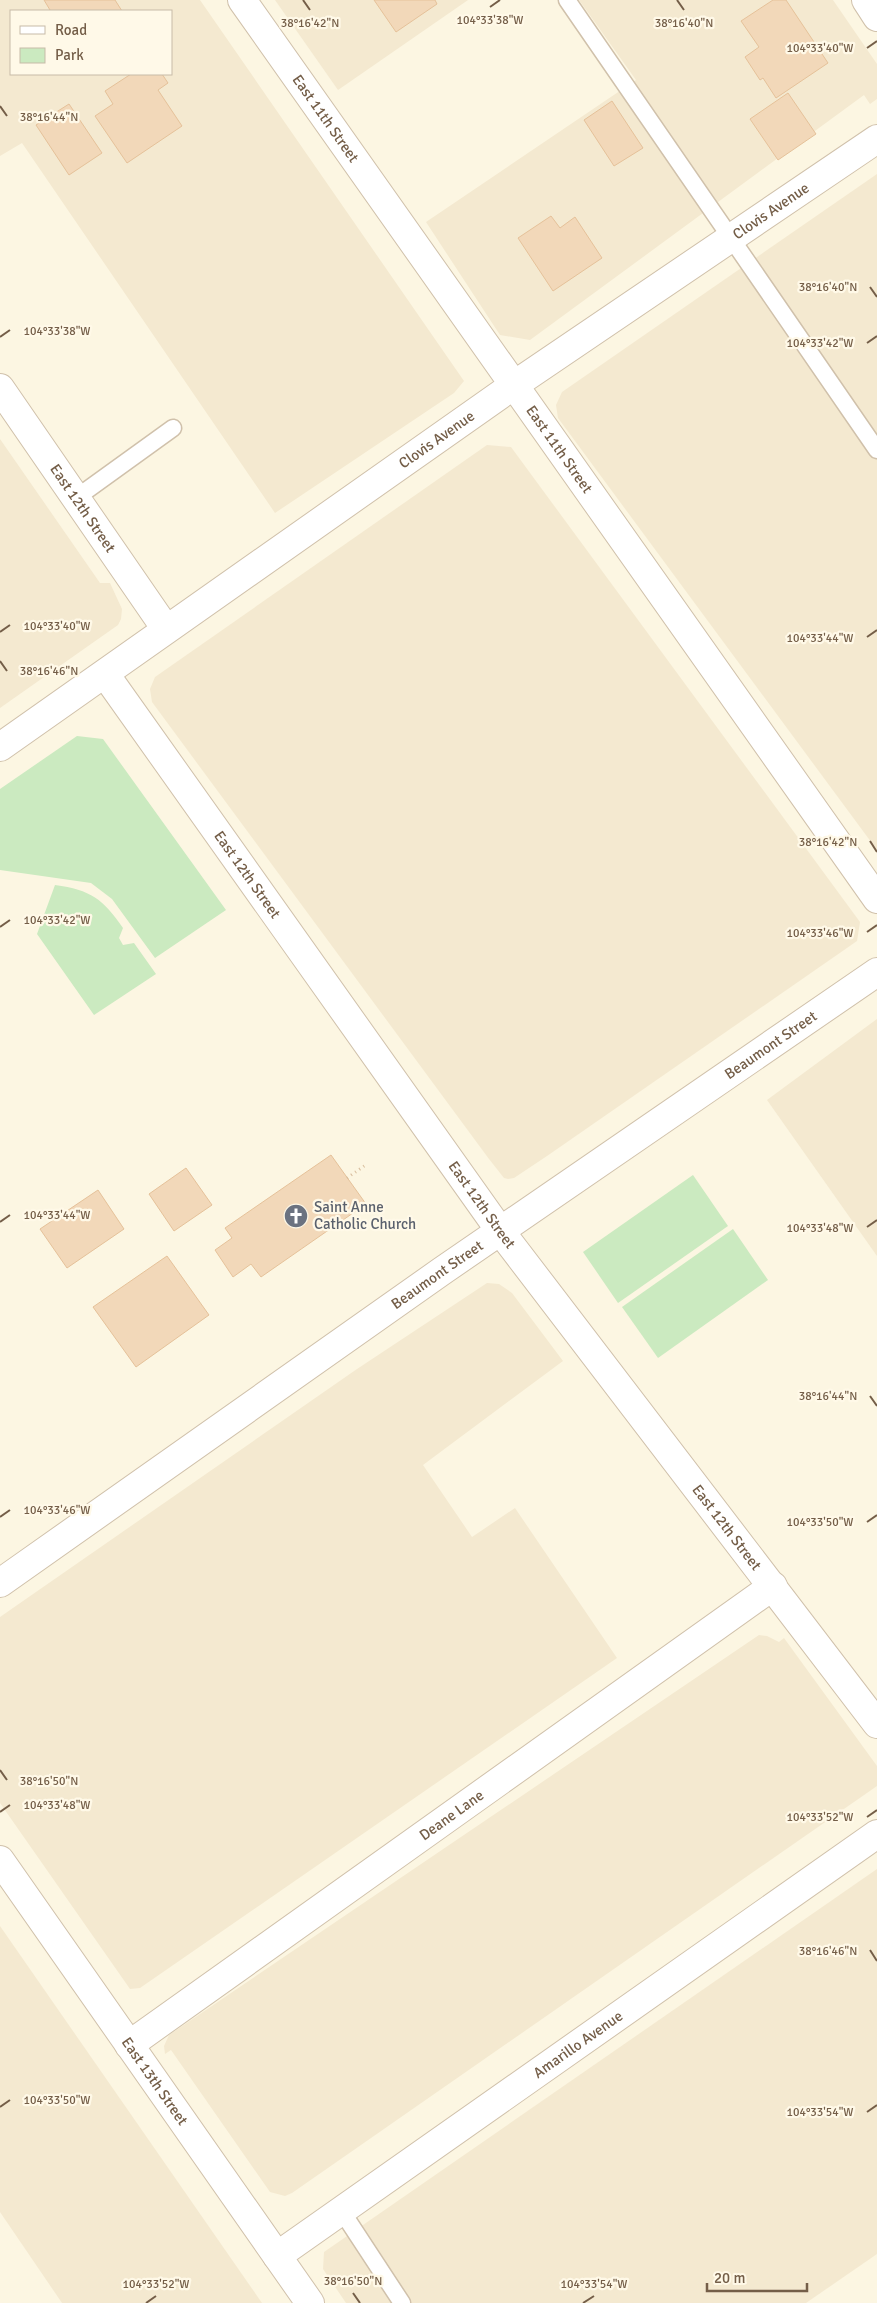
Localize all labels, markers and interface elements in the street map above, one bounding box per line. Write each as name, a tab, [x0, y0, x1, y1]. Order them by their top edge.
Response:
legend	[10, 10, 172, 75]
text: 104°33'38"W	[456, 13, 524, 28]
text: 38°16'42"N	[281, 16, 339, 31]
text: 38°16'40"N	[655, 16, 713, 31]
text: Road	[55, 21, 87, 39]
text: 104°33'40"W	[786, 41, 854, 56]
text: Park	[55, 46, 84, 64]
street label: East 11th Street	[289, 71, 363, 166]
text: 38°16'44"N	[20, 110, 78, 125]
street label: Clovis Avenue	[729, 179, 813, 243]
text: 38°16'40"N	[799, 280, 857, 295]
text: 104°33'38"W	[23, 324, 91, 339]
text: 104°33'42"W	[786, 336, 854, 351]
street label: East 11th Street	[522, 402, 596, 497]
street label: Clovis Avenue	[395, 407, 478, 472]
street label: East 12th Street	[46, 461, 120, 556]
text: 104°33'40"W	[23, 619, 91, 634]
text: 104°33'44"W	[786, 631, 854, 646]
text: 38°16'46"N	[20, 664, 78, 679]
street label: East 12th Street	[210, 827, 285, 922]
text: 38°16'42"N	[799, 835, 857, 850]
text: 104°33'42"W	[23, 913, 91, 928]
text: 104°33'46"W	[786, 926, 854, 941]
street label: Beaumont Street	[721, 1007, 820, 1083]
street label: East 12th Street	[445, 1158, 519, 1252]
place label: Saint Anne Catholic Church	[314, 1198, 416, 1233]
church icon: Saint Anne Catholic Church	[283, 1203, 309, 1229]
text: 104°33'44"W	[23, 1208, 91, 1223]
text: 104°33'48"W	[786, 1221, 854, 1236]
street label: Beaumont Street	[388, 1236, 487, 1313]
text: 38°16'44"N	[799, 1389, 857, 1404]
street label: East 12th Street	[688, 1481, 765, 1574]
text: 104°33'46"W	[23, 1503, 91, 1518]
text: 104°33'50"W	[786, 1515, 854, 1530]
text: 38°16'50"N	[20, 1774, 78, 1789]
street label: Deane Lane	[416, 1786, 487, 1844]
text: 104°33'48"W	[23, 1798, 91, 1813]
text: 104°33'52"W	[786, 1810, 854, 1825]
text: 38°16'46"N	[799, 1944, 857, 1959]
street label: Amarillo Avenue	[530, 2007, 626, 2082]
street label: East 13th Street	[118, 2034, 192, 2129]
text: 104°33'50"W	[23, 2093, 91, 2108]
text: 104°33'54"W	[786, 2105, 854, 2120]
scale bar	[707, 2260, 807, 2292]
text: 20 m	[714, 2269, 745, 2287]
text: 38°16'50"N	[324, 2274, 382, 2289]
text: 104°33'52"W	[122, 2277, 190, 2292]
text: 104°33'54"W	[560, 2277, 628, 2292]

